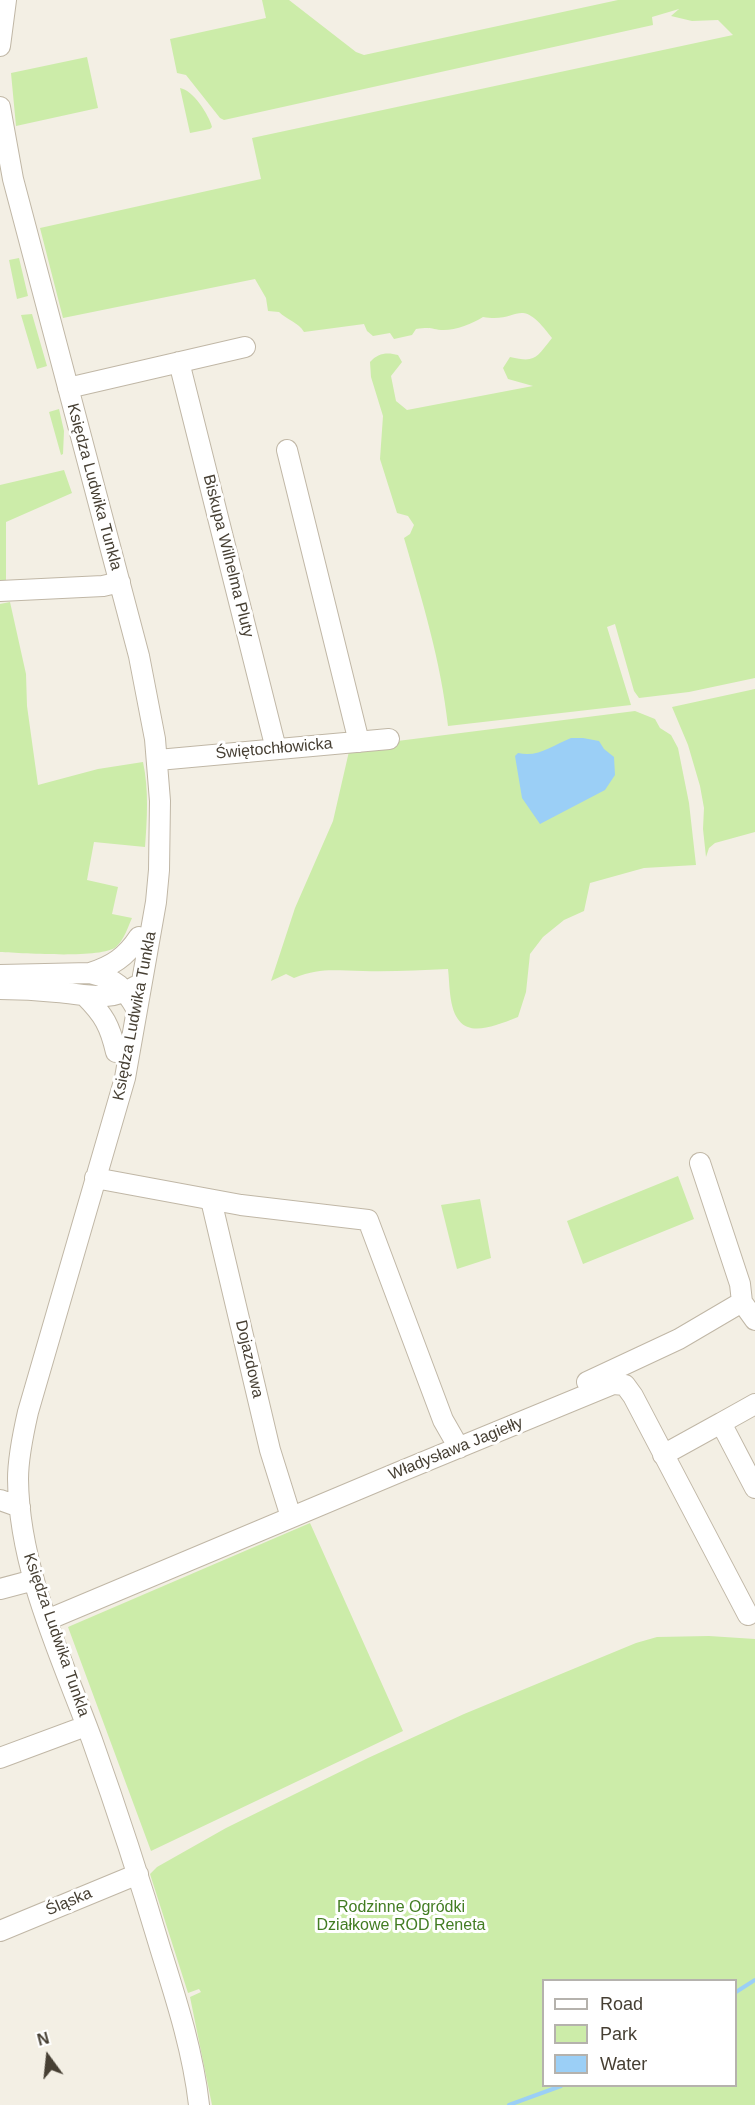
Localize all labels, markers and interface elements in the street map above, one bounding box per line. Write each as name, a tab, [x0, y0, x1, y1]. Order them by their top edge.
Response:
street label: Księdza Ludwika Tunkla	[62, 401, 126, 573]
street label: Biskupa Wilhelma Pluty	[198, 473, 258, 639]
street label: Świętochłowicka	[215, 734, 333, 764]
street label: Księdza Ludwika Tunkla	[109, 930, 161, 1102]
street label: Dojazdowa	[231, 1318, 267, 1400]
street label: Władysława Jagiełły	[386, 1413, 526, 1485]
street label: Księdza Ludwika Tunkla	[19, 1551, 93, 1719]
street label: Śląska	[43, 1884, 95, 1920]
park label: Rodzinne Ogródki Działkowe ROD Reneta	[317, 1898, 485, 1936]
legend	[542, 1979, 737, 2087]
text: Road	[600, 1994, 643, 2014]
text: Park	[600, 2024, 637, 2044]
north arrow	[18, 2027, 78, 2087]
text: N	[35, 2029, 51, 2049]
text: Water	[600, 2054, 647, 2074]

